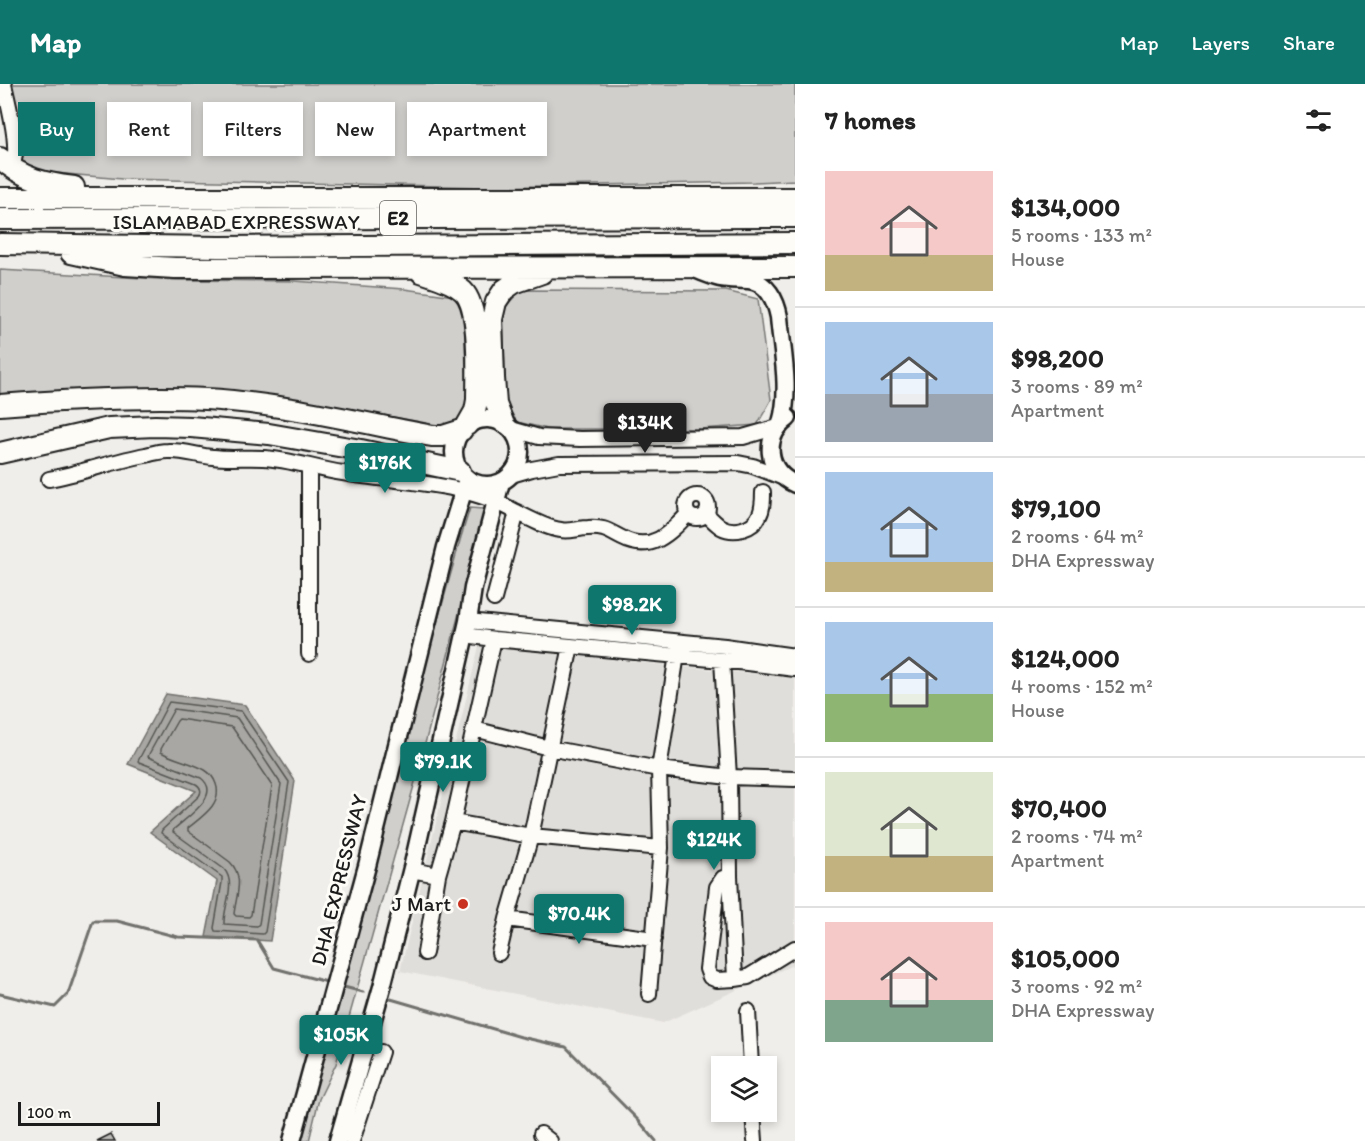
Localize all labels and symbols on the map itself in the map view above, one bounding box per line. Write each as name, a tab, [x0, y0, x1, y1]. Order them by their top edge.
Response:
road number: E2	[380, 201, 416, 235]
street label: ISLAMABAD EXPRESSWAY	[112, 209, 360, 234]
pin: $134K	[603, 403, 687, 454]
pin: $176K	[343, 443, 427, 494]
pin: $98.2K	[583, 585, 681, 636]
pin: $79.1K	[394, 742, 492, 793]
street label: DHA EXPRESSWAY	[305, 792, 372, 968]
pin: $124K	[672, 820, 756, 871]
place label: J Mart	[392, 891, 451, 916]
pin: $70.4K	[530, 894, 628, 945]
marker: J Mart	[456, 897, 470, 911]
pin: $105K	[299, 1015, 383, 1066]
scale bar	[18, 1099, 160, 1126]

